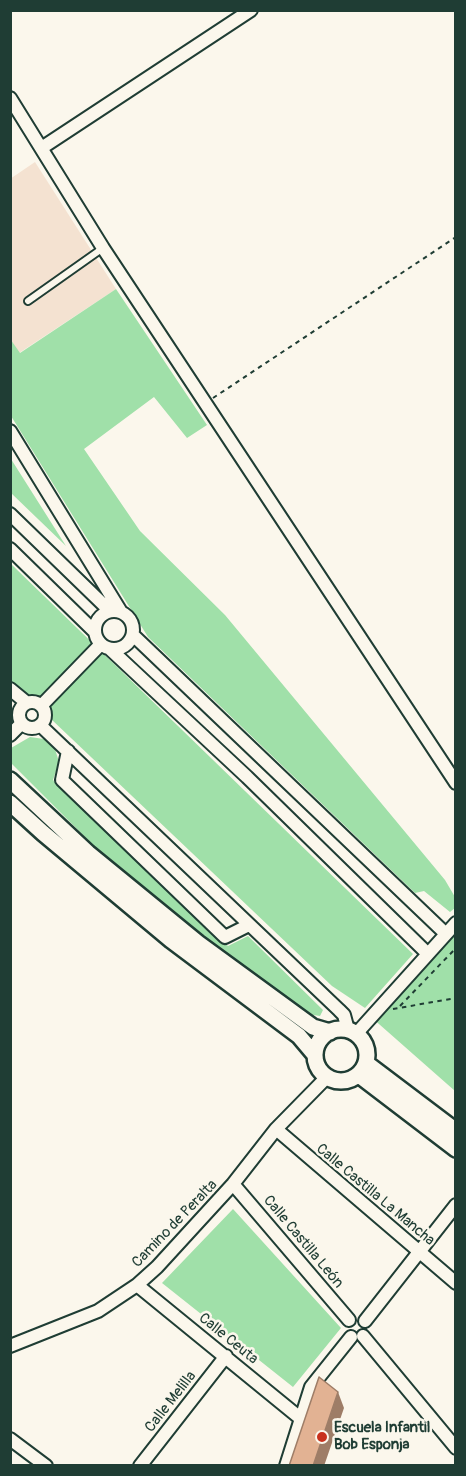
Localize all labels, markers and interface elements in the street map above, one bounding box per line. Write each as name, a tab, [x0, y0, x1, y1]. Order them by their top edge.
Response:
street label: Calle Castilla La Mancha	[312, 1140, 438, 1250]
street label: Camino de Peralta	[129, 1176, 221, 1272]
street label: Calle Castilla León	[259, 1192, 347, 1292]
street label: Calle Ceuta	[195, 1310, 261, 1368]
street label: Calle Melilla	[142, 1368, 200, 1436]
place label: Escuela Infantil Bob Esponja	[334, 1419, 430, 1454]
marker: Escuela Infantil Bob Esponja	[315, 1430, 329, 1444]

